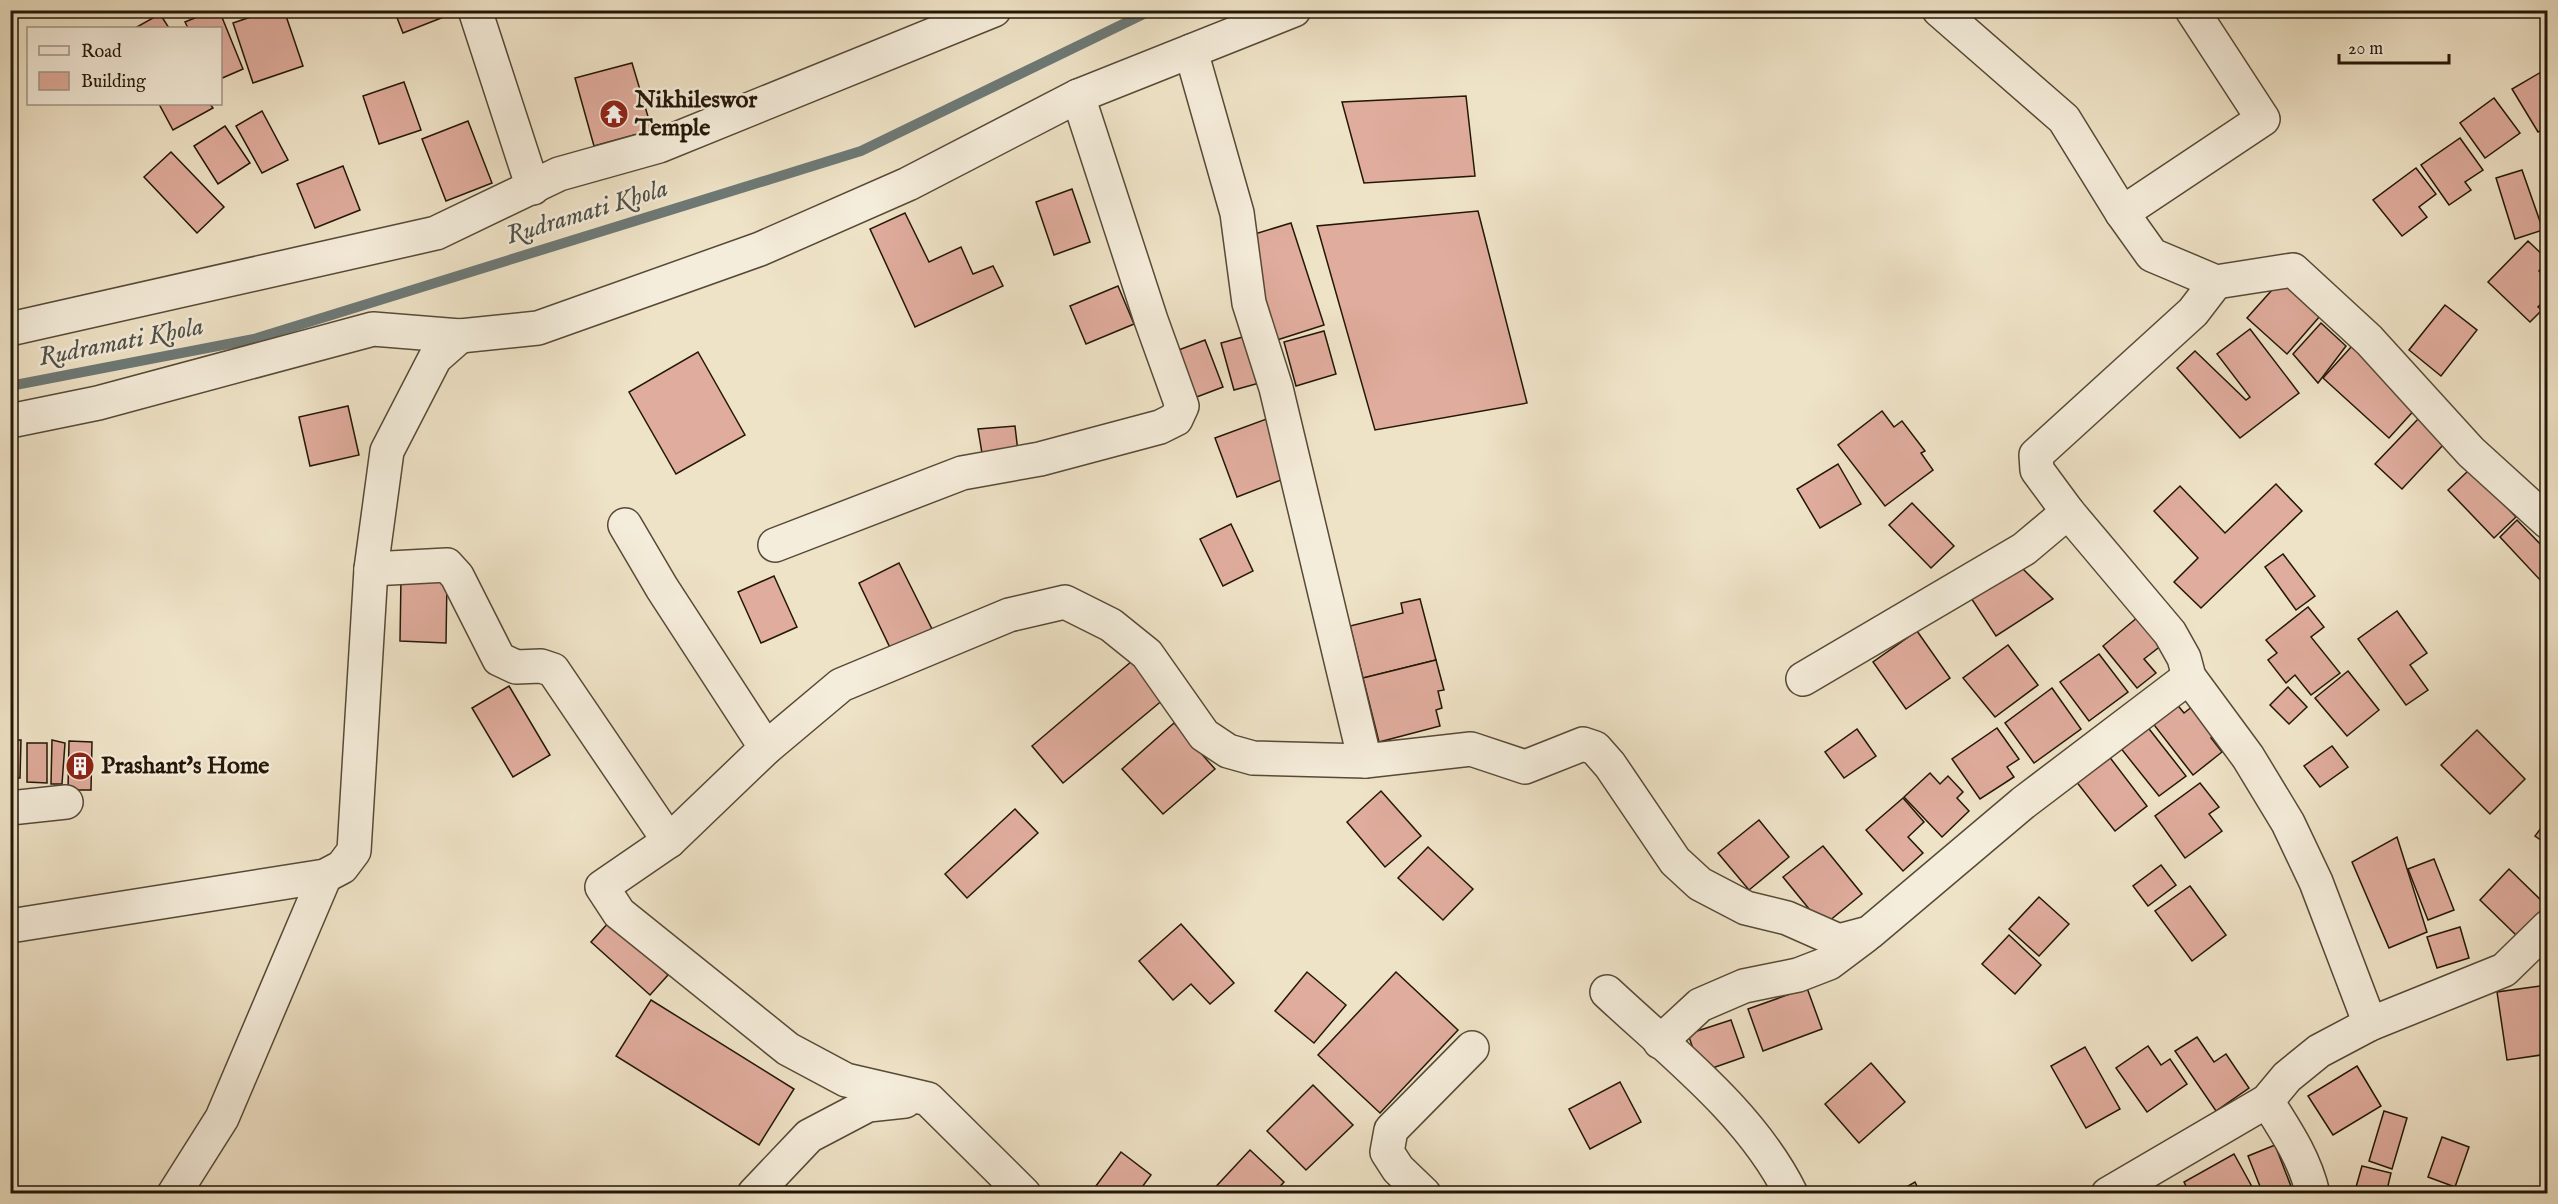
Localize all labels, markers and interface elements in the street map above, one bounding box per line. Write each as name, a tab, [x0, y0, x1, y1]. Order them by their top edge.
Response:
legend	[27, 27, 222, 105]
scale bar	[2339, 27, 2448, 65]
text: 20 m	[2348, 38, 2383, 61]
text: Road	[81, 41, 122, 64]
text: Building	[81, 71, 146, 94]
place label: Nikhileswor Temple	[634, 85, 757, 144]
temple icon: Nikhileswor Temple	[598, 98, 630, 130]
water label: Rudramati Khola	[502, 172, 672, 252]
water label: Rudramati Khola	[36, 310, 206, 374]
building icon: Prashant's Home	[64, 750, 96, 782]
place label: Prashant's Home	[101, 751, 269, 782]

